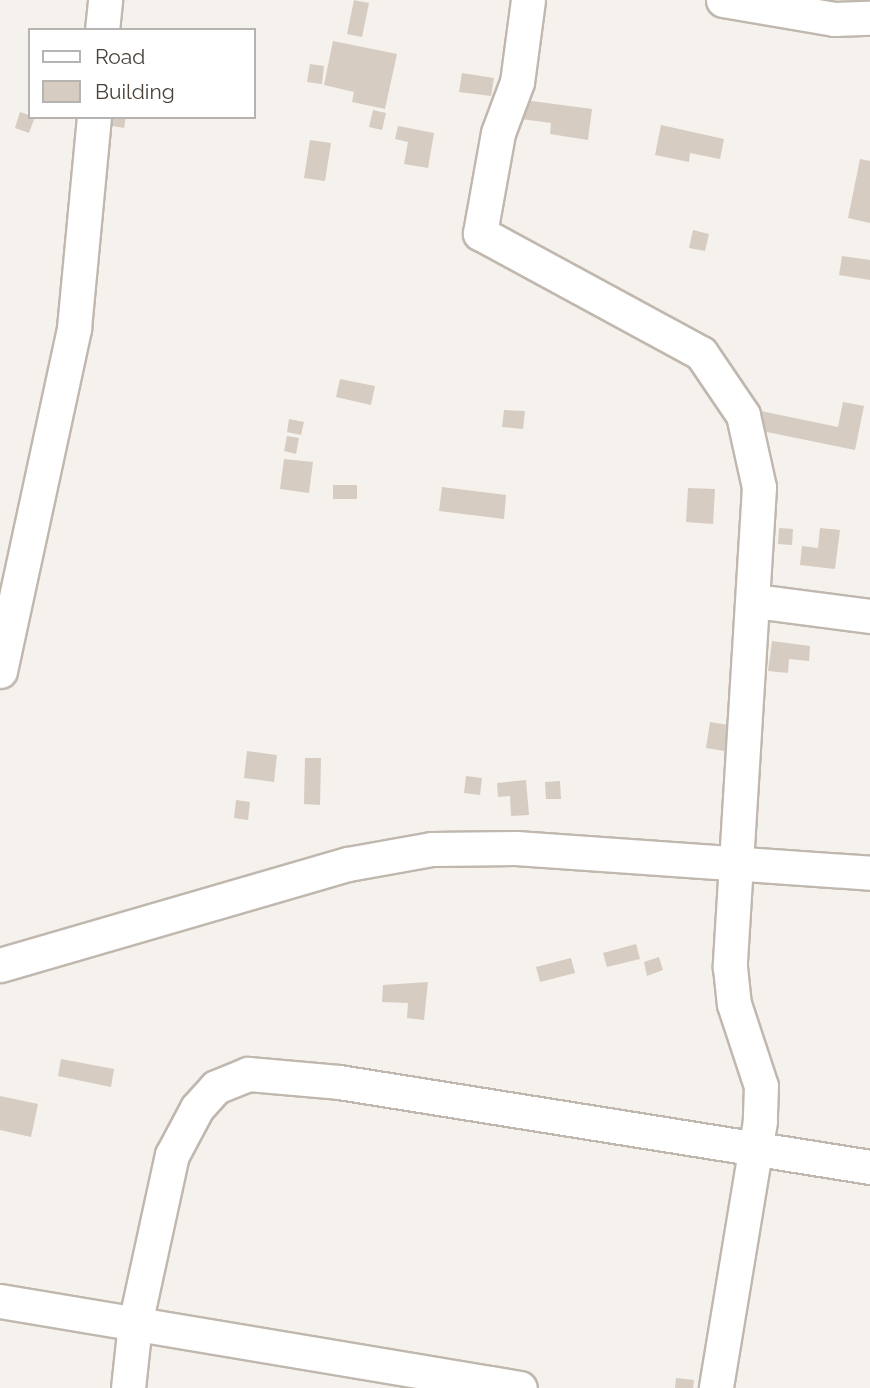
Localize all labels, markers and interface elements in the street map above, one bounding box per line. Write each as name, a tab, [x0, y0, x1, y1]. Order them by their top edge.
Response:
legend	[28, 28, 256, 119]
text: Road	[95, 44, 145, 69]
text: Building	[95, 79, 175, 104]

